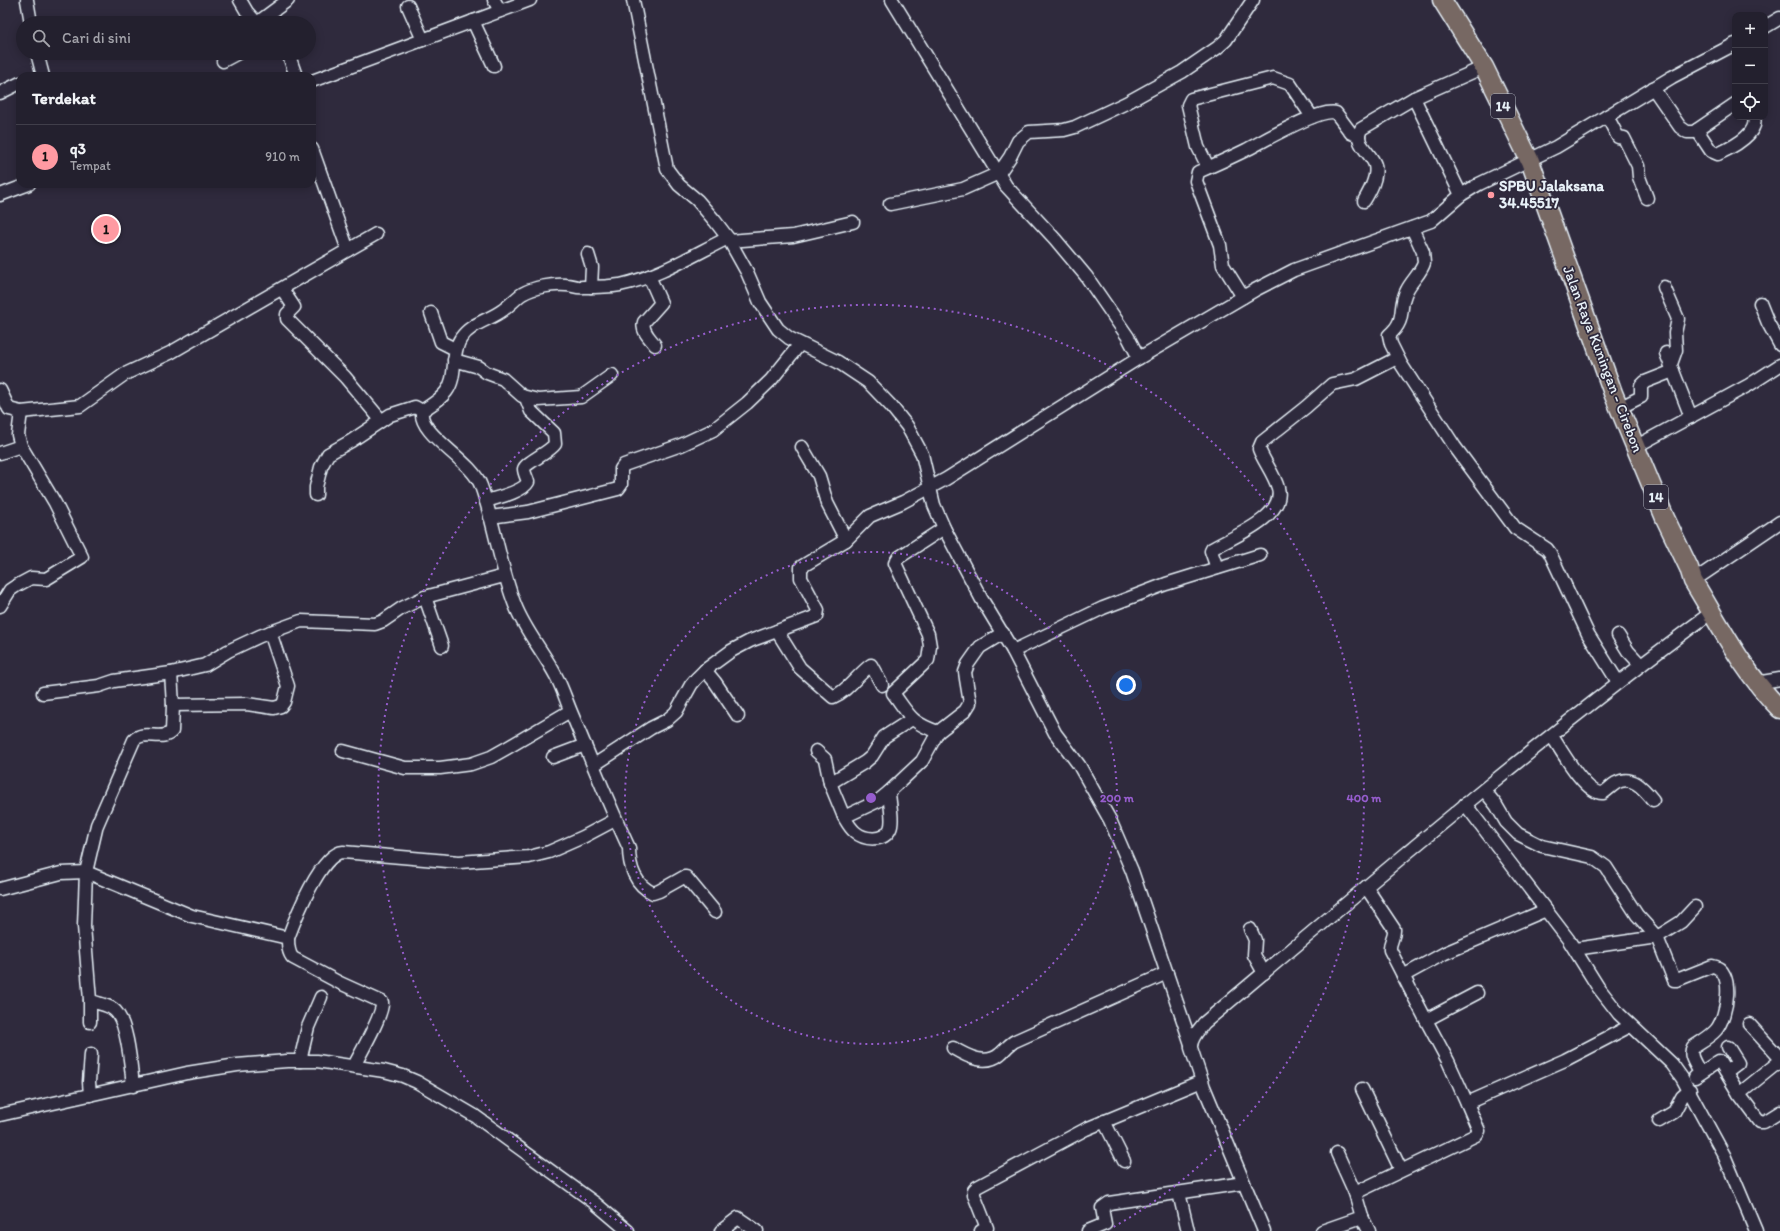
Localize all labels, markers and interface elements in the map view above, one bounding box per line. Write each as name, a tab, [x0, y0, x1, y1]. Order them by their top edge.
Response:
map controls	[1732, 12, 1768, 120]
button: +	[1732, 12, 1768, 48]
search box	[16, 16, 316, 60]
icon: search	[30, 27, 52, 49]
text: Cari di sini	[62, 29, 131, 47]
button: −	[1732, 48, 1768, 84]
button: locate	[1732, 84, 1768, 120]
text: Terdekat	[32, 88, 96, 108]
road number: 14	[1491, 94, 1515, 118]
text: q3	[70, 140, 86, 158]
text: 1	[42, 149, 48, 164]
text: 910 m	[265, 149, 300, 164]
text: Tempat	[70, 158, 111, 173]
place label: SPBU Jalaksana 34.45517	[1499, 177, 1604, 212]
marker: SPBU Jalaksana 34.45517	[1486, 190, 1496, 200]
pin: 1	[93, 214, 119, 244]
street label: Jalan Raya Kuningan - Cirebon	[1559, 263, 1647, 455]
road number: 14	[1644, 485, 1668, 509]
your location	[1116, 675, 1136, 695]
centre of rings	[864, 791, 878, 805]
text: 200 m	[1100, 791, 1135, 805]
text: 400 m	[1347, 791, 1382, 805]

